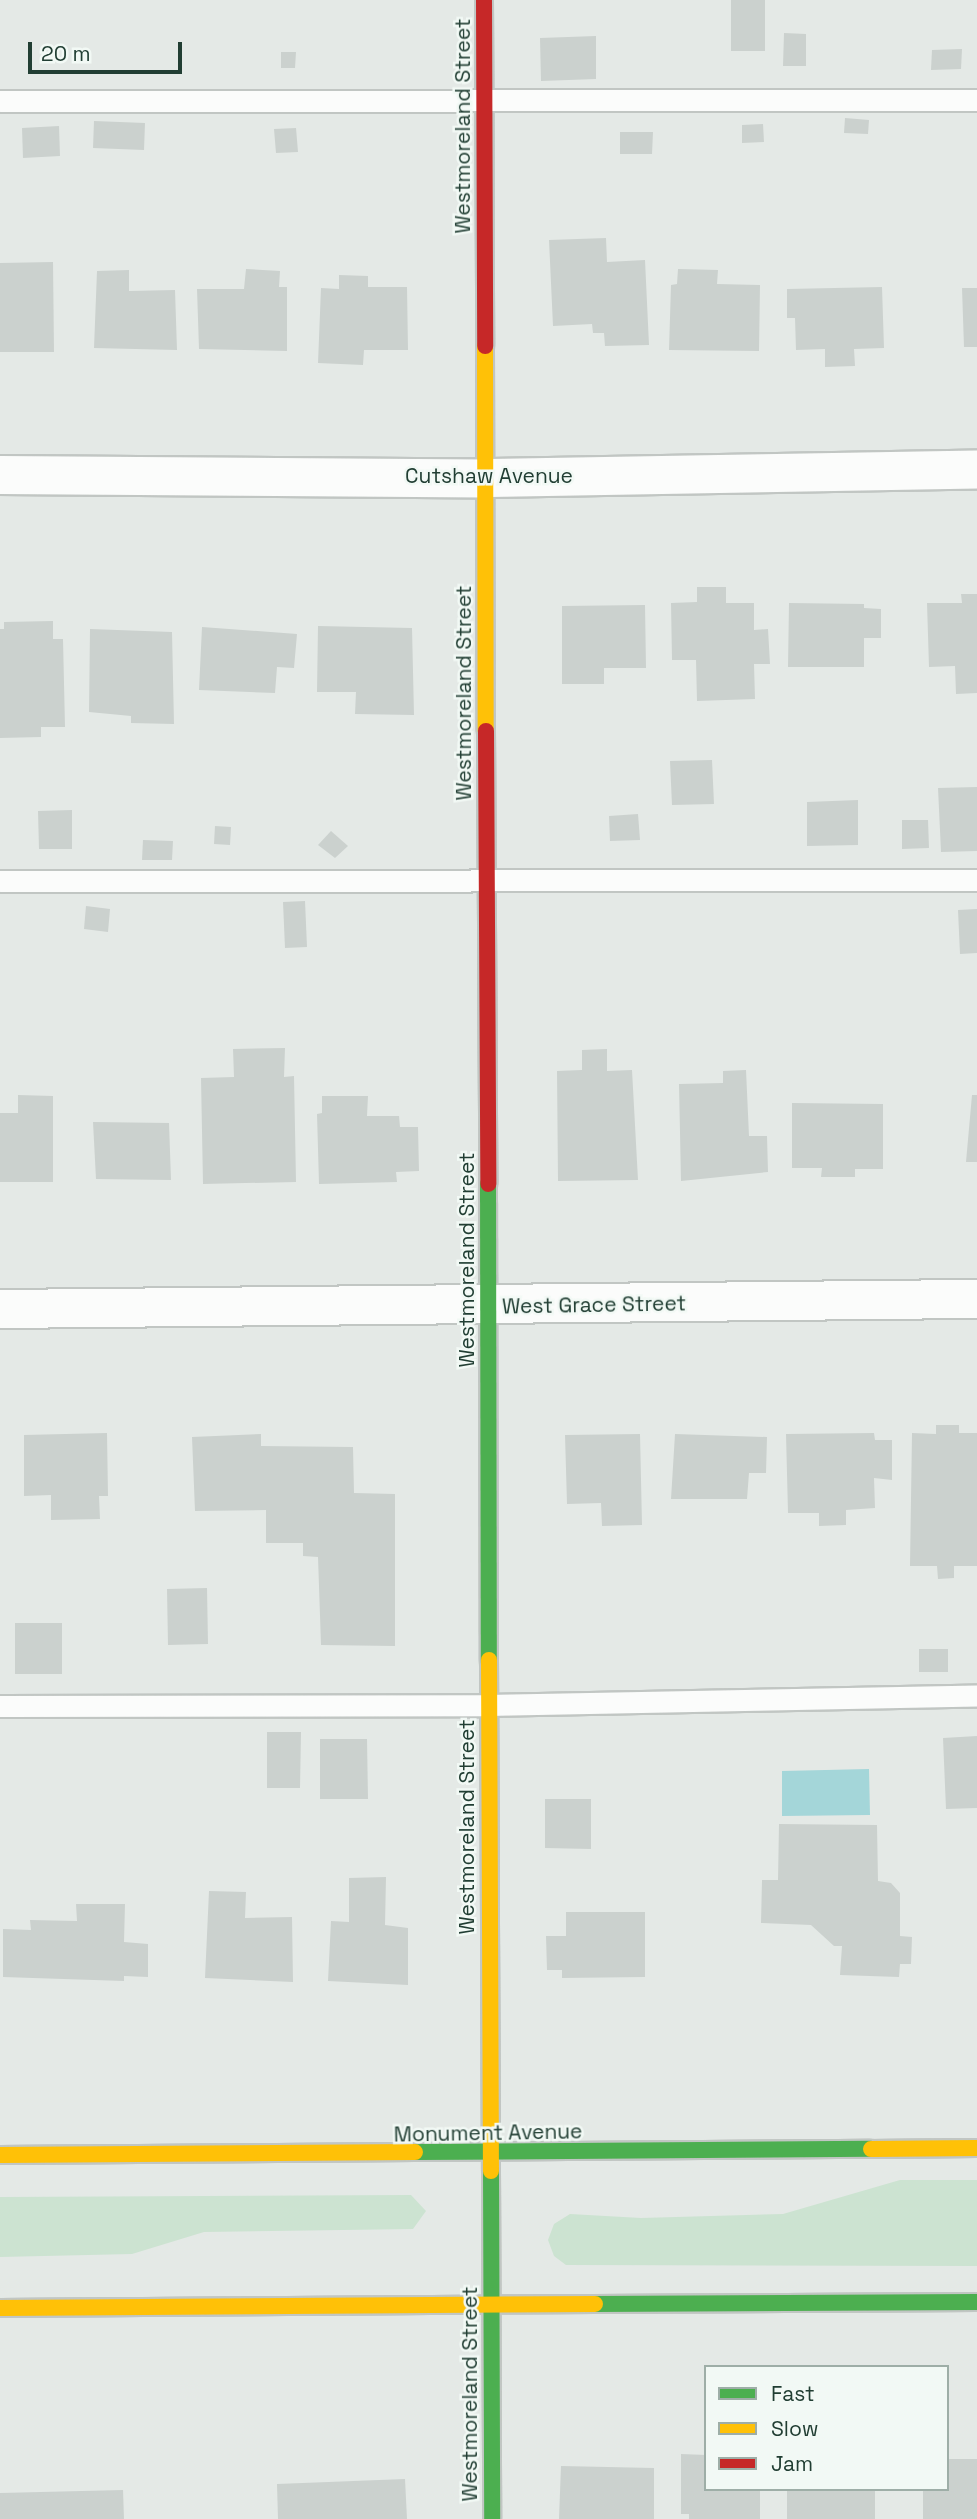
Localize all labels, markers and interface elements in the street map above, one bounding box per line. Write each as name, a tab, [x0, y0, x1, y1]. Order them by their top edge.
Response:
street label: Westmoreland Street	[450, 18, 476, 234]
scale bar	[32, 28, 186, 72]
text: 20 m	[41, 40, 91, 67]
street label: Cutshaw Avenue	[405, 463, 573, 489]
street label: Westmoreland Street	[451, 585, 477, 801]
street label: Westmoreland Street	[454, 1152, 480, 1368]
street label: West Grace Street	[502, 1291, 686, 1319]
street label: Westmoreland Street	[454, 1719, 480, 1935]
street label: Monument Avenue	[393, 2119, 583, 2147]
street label: Westmoreland Street	[457, 2286, 483, 2502]
legend	[704, 2365, 949, 2491]
text: Fast	[771, 2380, 815, 2407]
text: Slow	[771, 2415, 819, 2442]
text: Jam	[771, 2450, 813, 2477]

